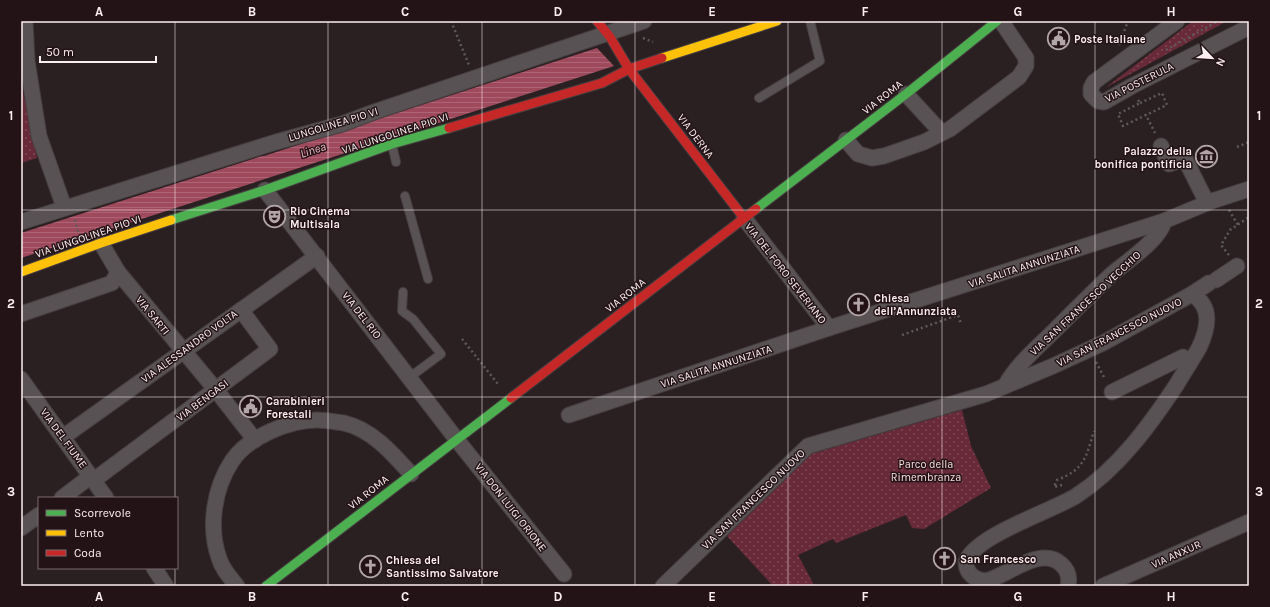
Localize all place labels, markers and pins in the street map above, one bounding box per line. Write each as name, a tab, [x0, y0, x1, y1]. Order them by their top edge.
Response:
public building icon: Poste Italiane	[1046, 26, 1072, 52]
place label: Poste Italiane	[1074, 33, 1146, 46]
museum icon: Palazzo della bonifica pontificia	[1194, 144, 1220, 170]
place label: Palazzo della bonifica pontificia	[1095, 145, 1192, 171]
theatre icon: Rio Cinema Multisala	[261, 204, 287, 230]
place label: Rio Cinema Multisala	[290, 205, 350, 231]
church icon: Chiesa dell’Annunziata	[846, 291, 872, 317]
place label: Chiesa dell’Annunziata	[874, 292, 957, 318]
public building icon: Carabinieri Forestali	[237, 394, 263, 420]
place label: Carabinieri Forestali	[266, 395, 325, 421]
church icon: San Francesco	[932, 546, 958, 572]
church icon: Chiesa del Santissimo Salvatore	[357, 553, 383, 579]
place label: San Francesco	[960, 553, 1036, 566]
place label: Chiesa del Santissimo Salvatore	[386, 554, 499, 580]

